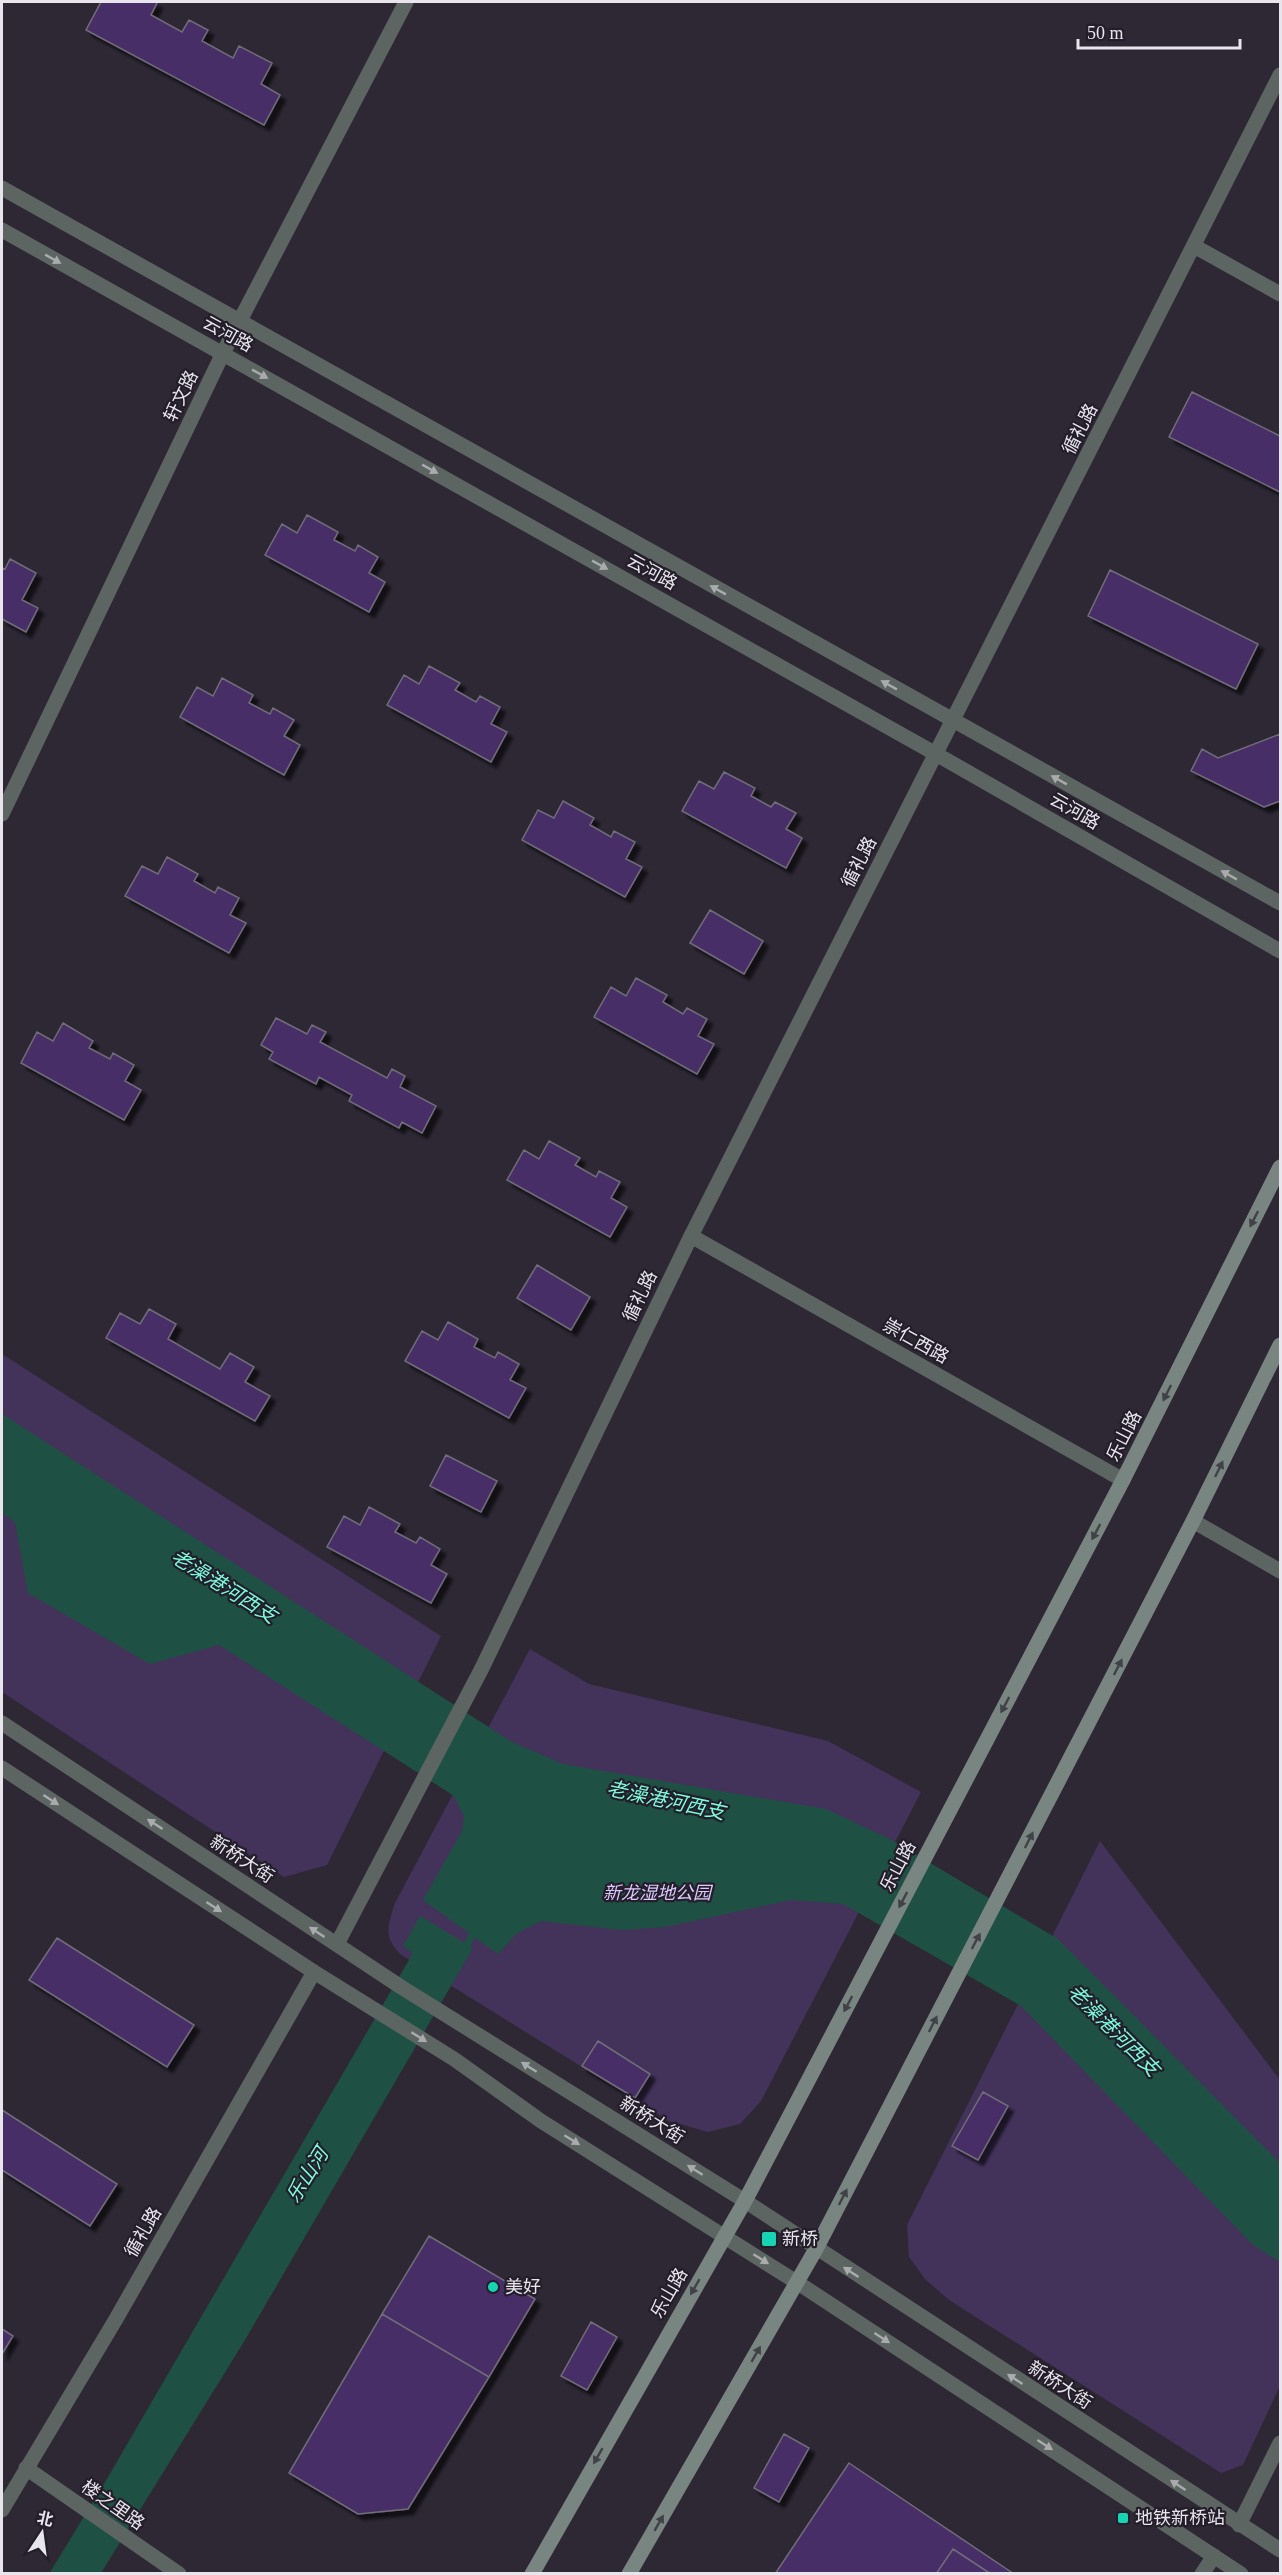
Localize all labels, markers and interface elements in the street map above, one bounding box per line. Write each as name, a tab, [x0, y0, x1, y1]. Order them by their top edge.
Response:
scale bar	[1078, 12, 1240, 50]
text: 50 m	[1087, 23, 1124, 43]
one-way arrow	[44, 254, 61, 264]
street label: 云河路	[200, 312, 256, 356]
street label: 轩文路	[160, 367, 202, 425]
one-way arrow	[252, 369, 269, 379]
street label: 循礼路	[1059, 400, 1101, 458]
one-way arrow	[422, 464, 438, 475]
street label: 云河路	[624, 550, 680, 594]
one-way arrow	[592, 560, 609, 570]
one-way arrow	[710, 585, 727, 595]
one-way arrow	[880, 680, 897, 690]
one-way arrow	[1050, 775, 1067, 785]
street label: 云河路	[1047, 789, 1103, 833]
street label: 循礼路	[838, 833, 880, 891]
one-way arrow	[1221, 870, 1238, 880]
one-way arrow	[1250, 1210, 1259, 1227]
street label: 循礼路	[619, 1267, 661, 1325]
street label: 崇仁西路	[880, 1315, 952, 1367]
one-way arrow	[1162, 1385, 1172, 1402]
street label: 乐山路	[1103, 1407, 1145, 1465]
one-way arrow	[1214, 1460, 1224, 1477]
one-way arrow	[1091, 1524, 1101, 1541]
water label: 老澡港河西支	[167, 1545, 282, 1628]
one-way arrow	[1113, 1658, 1123, 1675]
one-way arrow	[1000, 1696, 1010, 1713]
water label: 老澡港河西支	[605, 1777, 729, 1824]
one-way arrow	[42, 1794, 58, 1806]
one-way arrow	[146, 1819, 163, 1830]
street label: 新桥大街	[206, 1831, 278, 1887]
one-way arrow	[1024, 1832, 1033, 1849]
street label: 乐山路	[876, 1837, 920, 1895]
park label: 新龙湿地公园	[603, 1883, 714, 1903]
one-way arrow	[898, 1891, 908, 1908]
one-way arrow	[206, 1901, 222, 1912]
one-way arrow	[309, 1926, 326, 1937]
one-way arrow	[971, 1932, 981, 1949]
water label: 老澡港河西支	[1064, 1980, 1166, 2082]
one-way arrow	[843, 1996, 853, 2013]
one-way arrow	[927, 2015, 937, 2033]
one-way arrow	[411, 2032, 428, 2043]
one-way arrow	[521, 2061, 538, 2072]
street label: 新桥大街	[616, 2092, 688, 2148]
one-way arrow	[564, 2134, 580, 2145]
water label: 乐山河	[282, 2140, 334, 2206]
one-way arrow	[687, 2165, 703, 2176]
one-way arrow	[838, 2189, 848, 2206]
street label: 循礼路	[121, 2204, 165, 2260]
place label: 新桥	[782, 2229, 818, 2249]
marker: 新桥	[760, 2230, 778, 2248]
one-way arrow	[753, 2254, 769, 2265]
street label: 乐山路	[647, 2265, 691, 2321]
one-way arrow	[843, 2267, 859, 2278]
place label: 美好	[505, 2277, 541, 2297]
one-way arrow	[690, 2279, 700, 2296]
marker: 美好	[486, 2280, 500, 2294]
one-way arrow	[873, 2332, 889, 2344]
one-way arrow	[751, 2346, 762, 2362]
street label: 新桥大街	[1024, 2357, 1096, 2413]
one-way arrow	[1006, 2373, 1023, 2384]
one-way arrow	[1036, 2439, 1052, 2451]
one-way arrow	[593, 2448, 603, 2465]
street label: 楼之里路	[78, 2476, 148, 2534]
one-way arrow	[1170, 2480, 1186, 2491]
north arrow	[12, 2503, 72, 2563]
place label: 地铁新桥站	[1135, 2508, 1225, 2528]
text: 北	[36, 2509, 55, 2529]
marker: 地铁新桥站	[1116, 2511, 1130, 2525]
one-way arrow	[653, 2515, 664, 2531]

